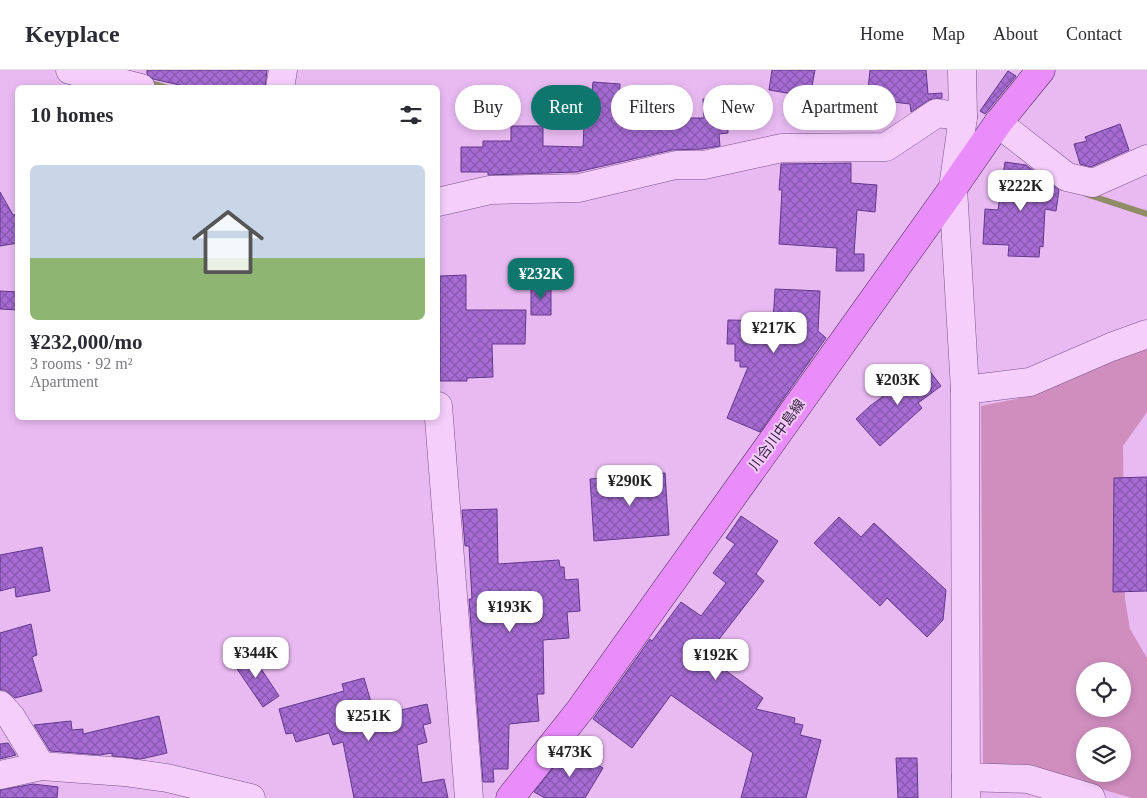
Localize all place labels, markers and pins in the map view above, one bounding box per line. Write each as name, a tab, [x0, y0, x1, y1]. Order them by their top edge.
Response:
pin: ¥222K	[986, 170, 1056, 212]
pin: ¥232K	[506, 258, 576, 300]
pin: ¥217K	[739, 312, 809, 354]
pin: ¥203K	[863, 364, 933, 406]
pin: ¥290K	[595, 464, 665, 507]
pin: ¥193K	[475, 590, 545, 633]
pin: ¥344K	[221, 636, 291, 679]
pin: ¥192K	[681, 638, 751, 681]
pin: ¥251K	[334, 700, 404, 742]
pin: ¥473K	[535, 736, 605, 778]

